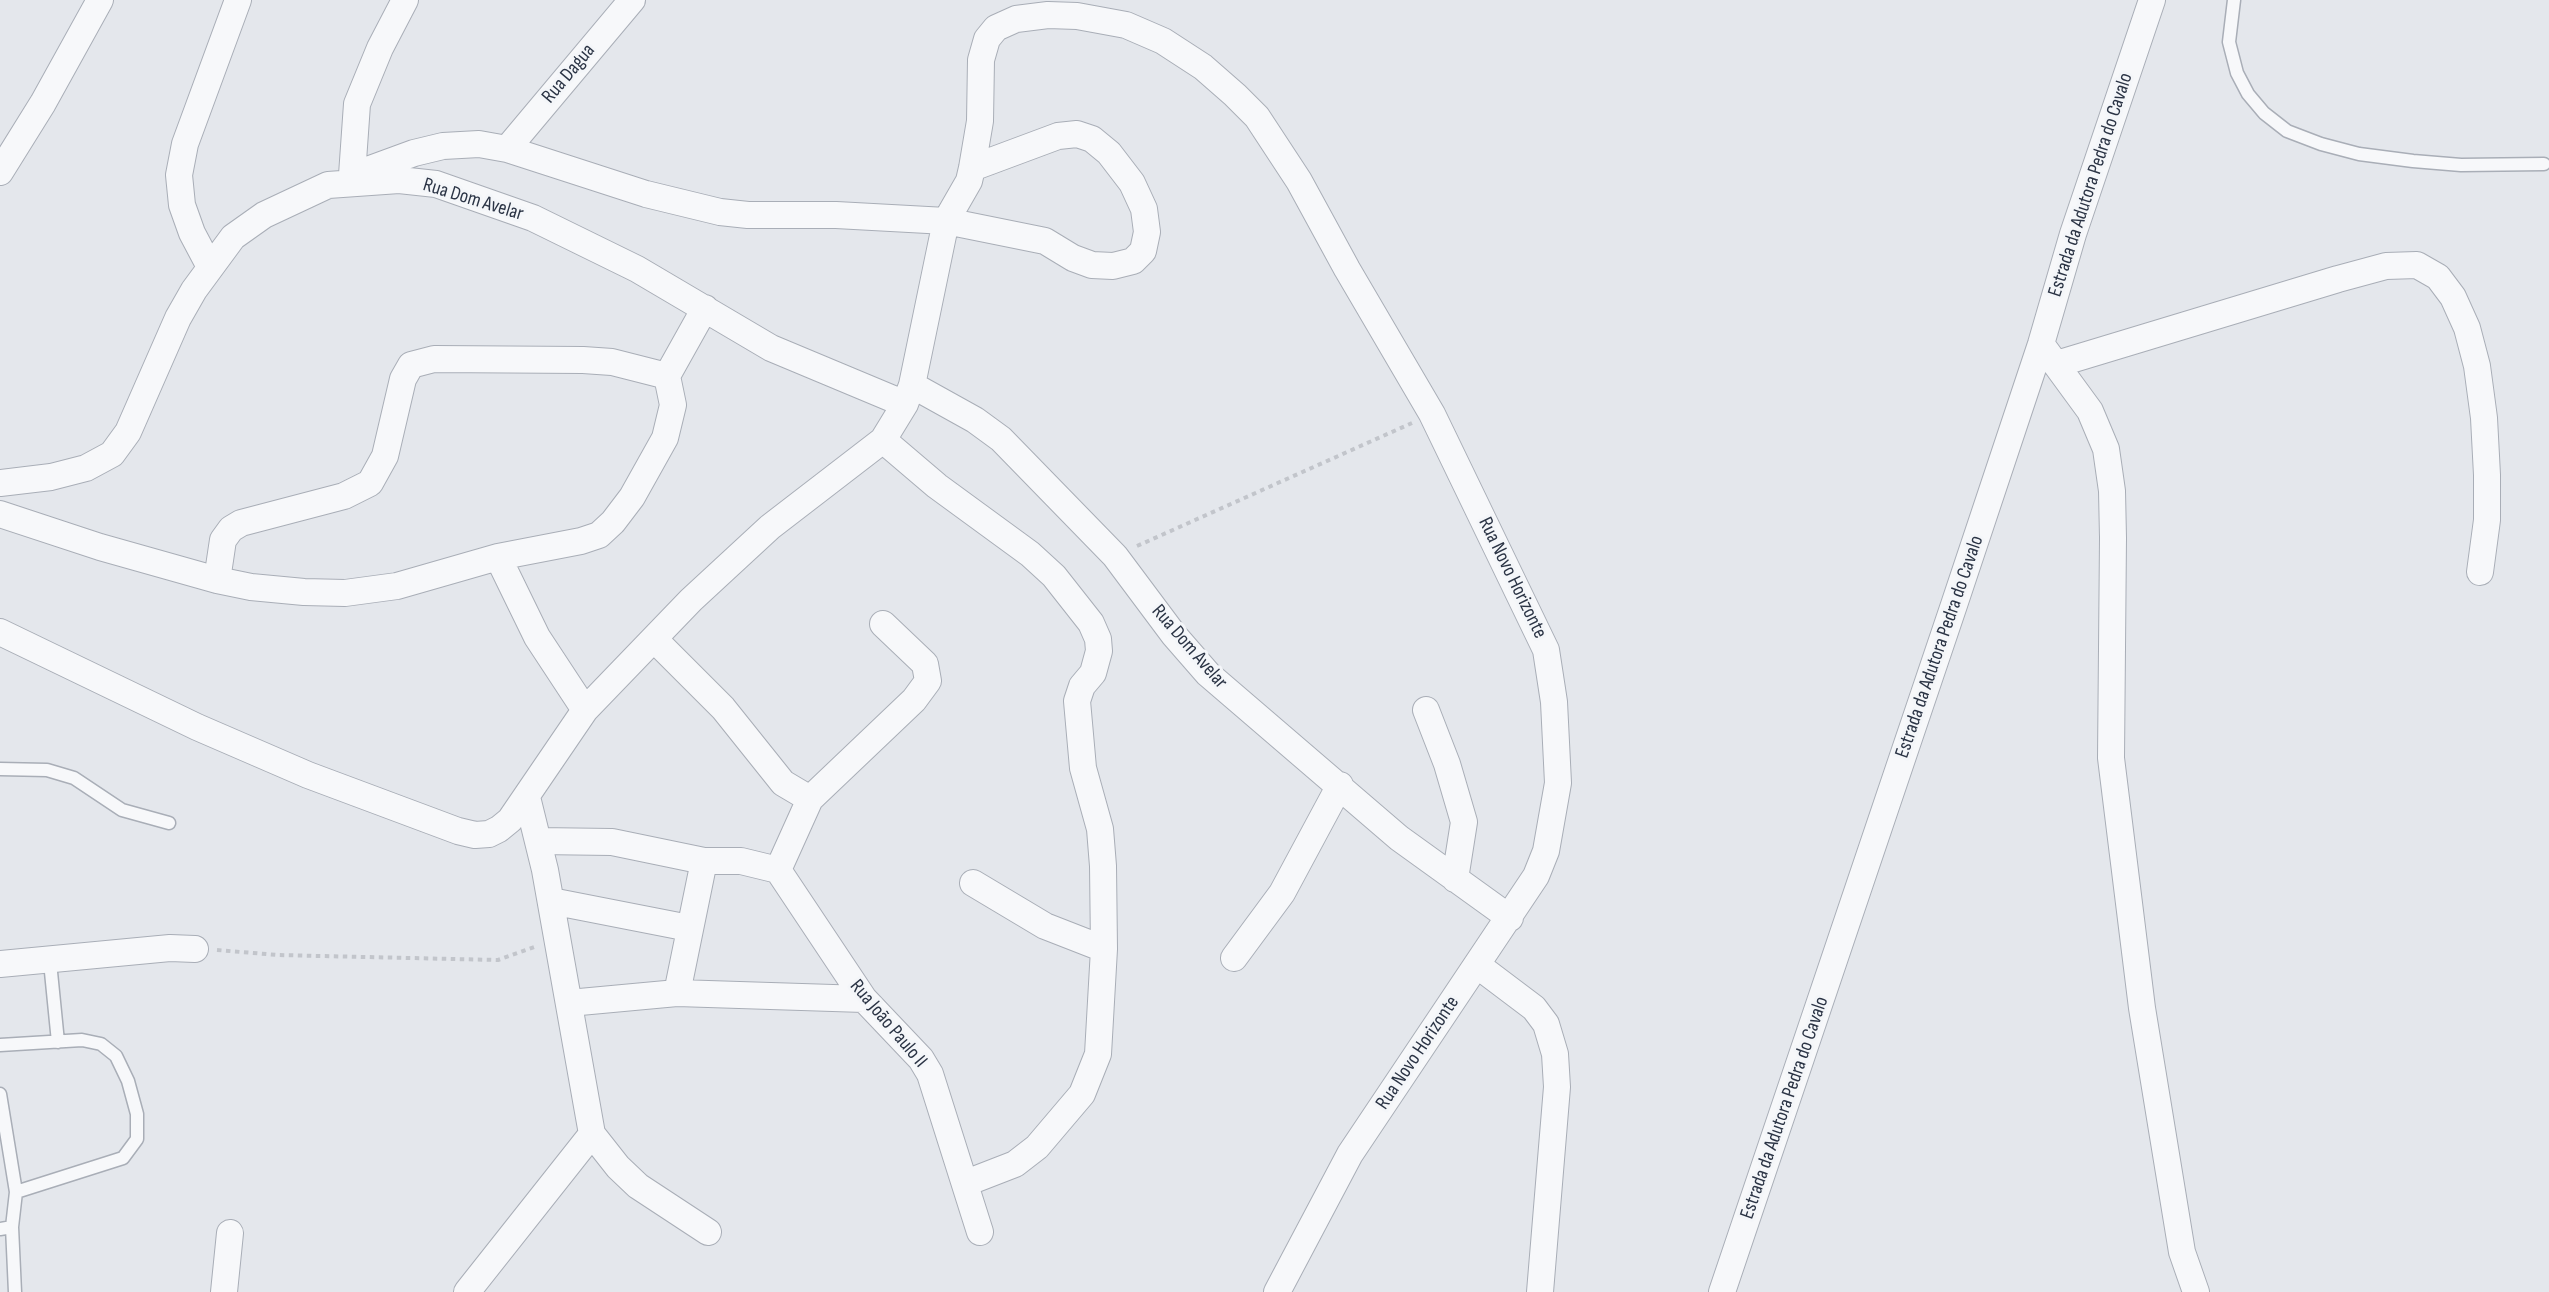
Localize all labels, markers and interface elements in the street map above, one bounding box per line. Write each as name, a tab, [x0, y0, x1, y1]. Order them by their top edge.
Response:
street label: Rua Dagua	[537, 40, 601, 108]
street label: Estrada da Adutora Pedra do Cavalo	[2043, 70, 2139, 300]
street label: Rua Dom Avelar	[420, 173, 526, 227]
street label: Rua Novo Horizonte	[1472, 514, 1552, 642]
street label: Estrada da Adutora Pedra do Cavalo	[1891, 533, 1989, 761]
street label: Rua Dom Avelar	[1146, 600, 1232, 694]
street label: Rua João Paulo II	[844, 975, 932, 1073]
street label: Rua Novo Horizonte	[1371, 992, 1465, 1114]
street label: Estrada da Adutora Pedra do Cavalo	[1736, 994, 1834, 1222]

